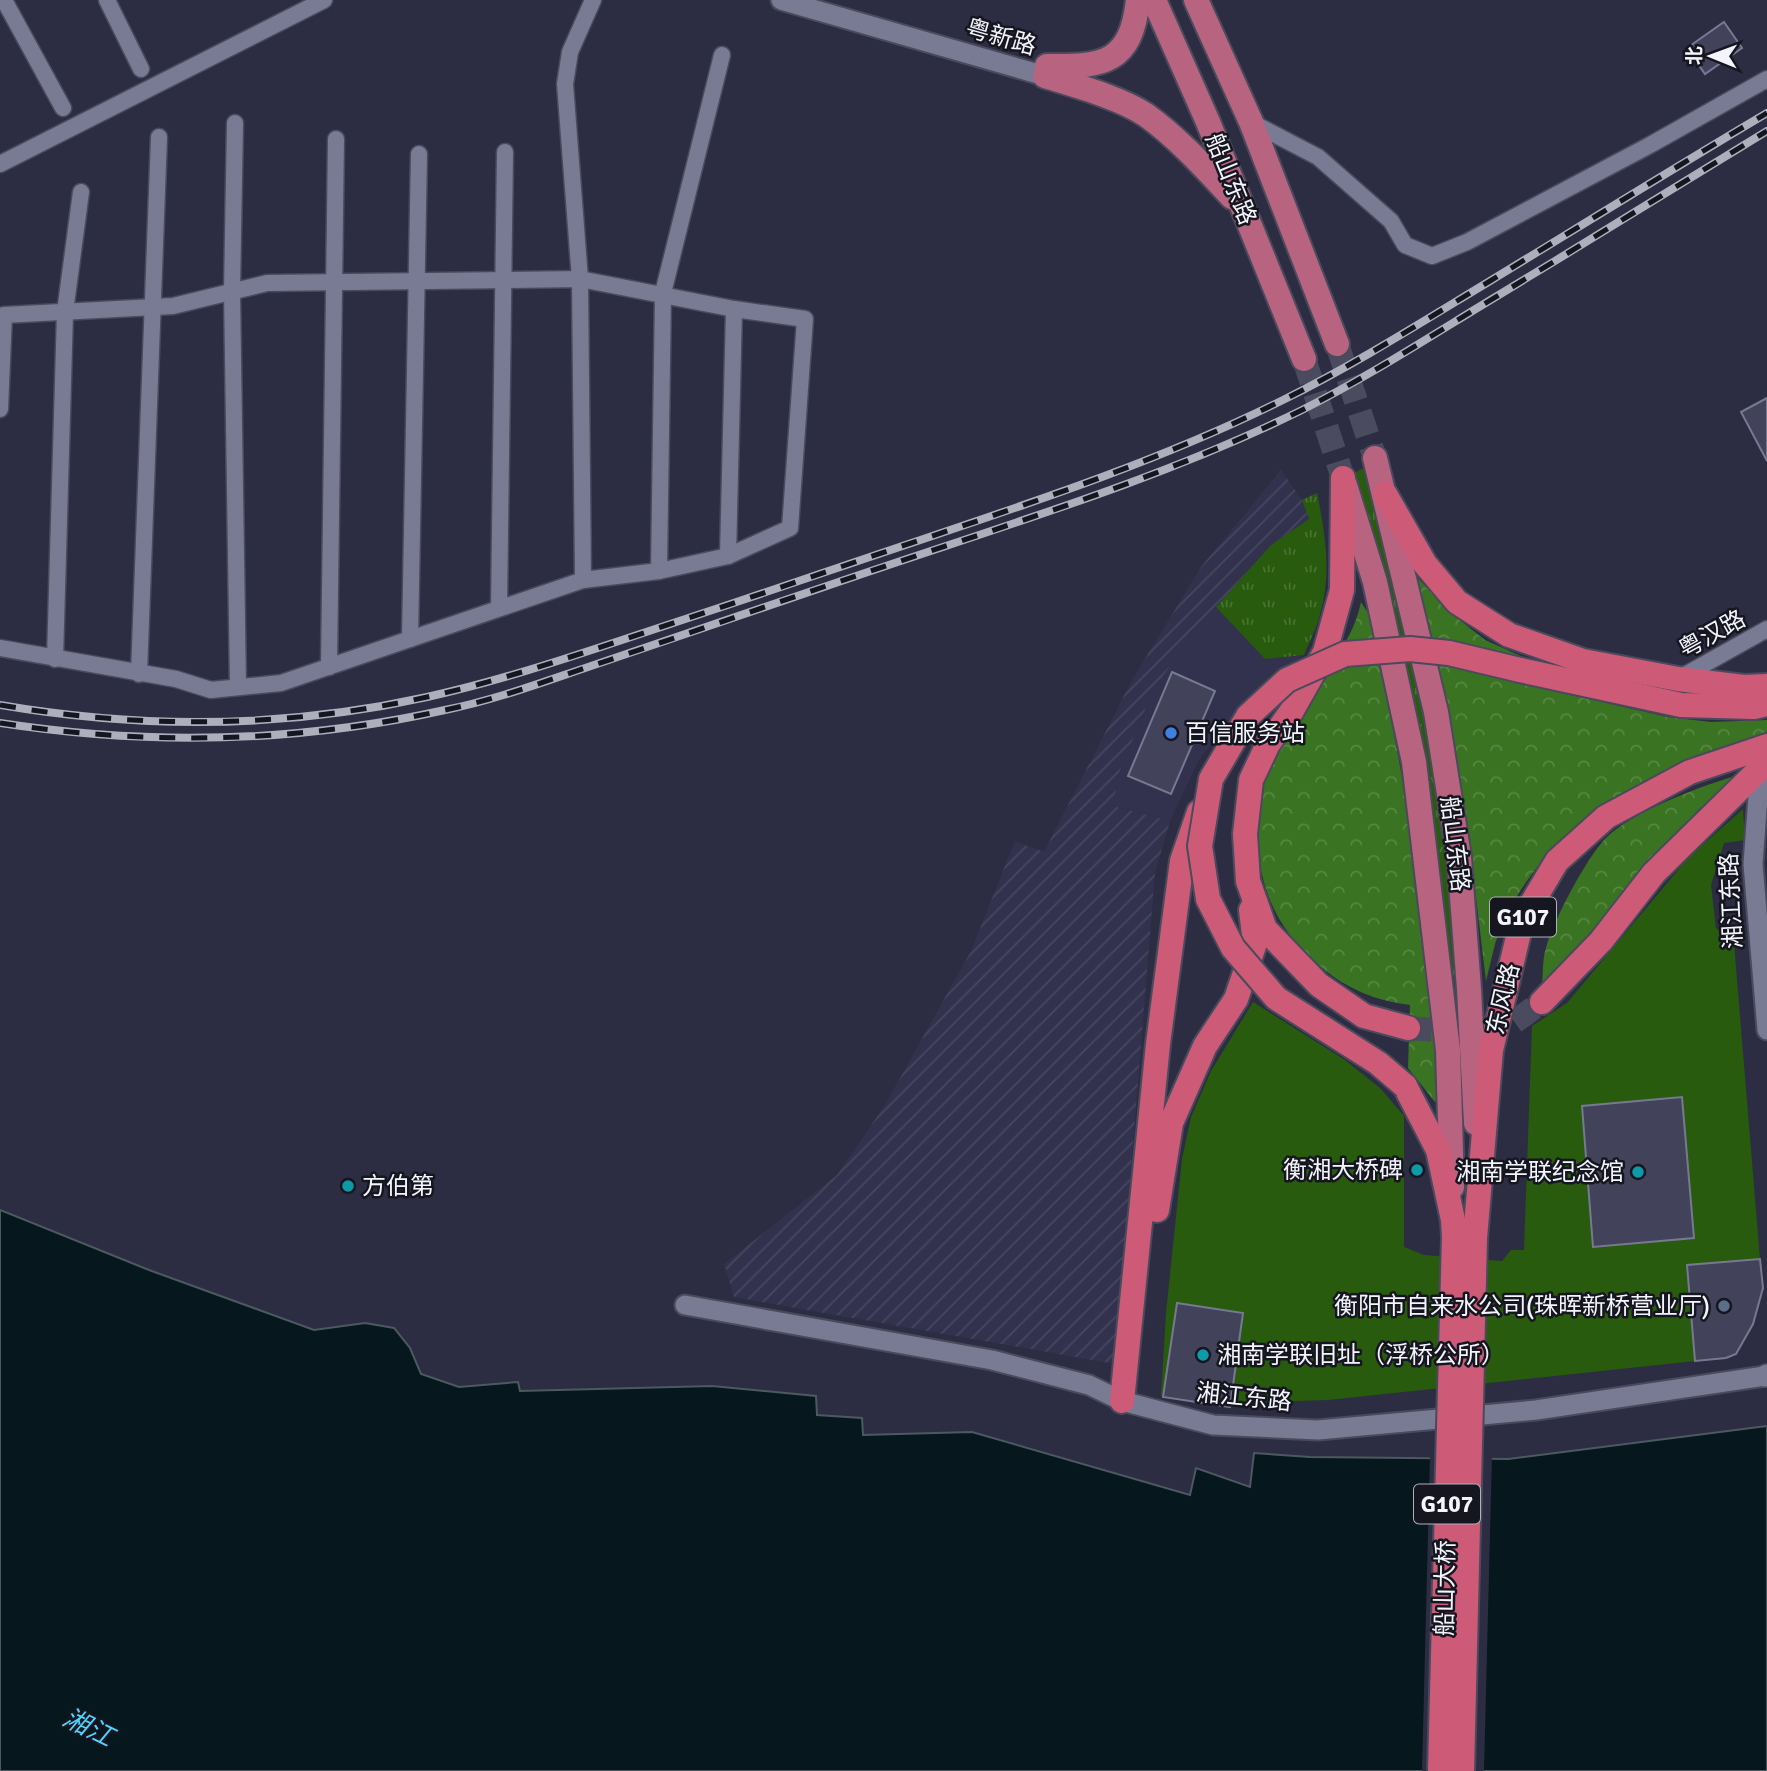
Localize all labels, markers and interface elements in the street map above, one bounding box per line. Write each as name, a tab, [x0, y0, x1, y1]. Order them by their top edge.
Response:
street label: 粤新路	[962, 13, 1040, 61]
north arrow	[1676, 21, 1746, 91]
text: 北	[1683, 46, 1707, 65]
street label: 船山东路	[1199, 129, 1263, 229]
street label: 粤汉路	[1673, 603, 1751, 665]
place label: 百信服务站	[1185, 718, 1305, 748]
marker: 百信服务站	[1163, 725, 1179, 741]
street label: 船山东路	[1434, 795, 1476, 893]
street label: 湘江东路	[1714, 852, 1748, 950]
road number: G107	[1490, 898, 1556, 936]
street label: 东风路	[1480, 961, 1526, 1037]
place label: 衡湘大桥碑	[1283, 1155, 1403, 1185]
place label: 湘南学联纪念馆	[1456, 1157, 1624, 1187]
marker: 衡湘大桥碑	[1409, 1162, 1425, 1178]
marker: 湘南学联纪念馆	[1630, 1164, 1646, 1180]
place label: 方伯第	[362, 1171, 434, 1201]
marker: 方伯第	[340, 1178, 356, 1194]
place label: 衡阳市自来水公司(珠晖新桥营业厅)	[1334, 1291, 1710, 1321]
marker: 衡阳市自来水公司(珠晖新桥营业厅)	[1716, 1298, 1732, 1314]
place label: 湘南学联旧址（浮桥公所）	[1217, 1340, 1505, 1370]
marker: 湘南学联旧址（浮桥公所）	[1195, 1347, 1211, 1363]
street label: 湘江东路	[1195, 1377, 1293, 1417]
road number: G107	[1414, 1484, 1480, 1524]
street label: 船山大桥	[1429, 1540, 1461, 1636]
water label: 湘江	[58, 1702, 121, 1755]

